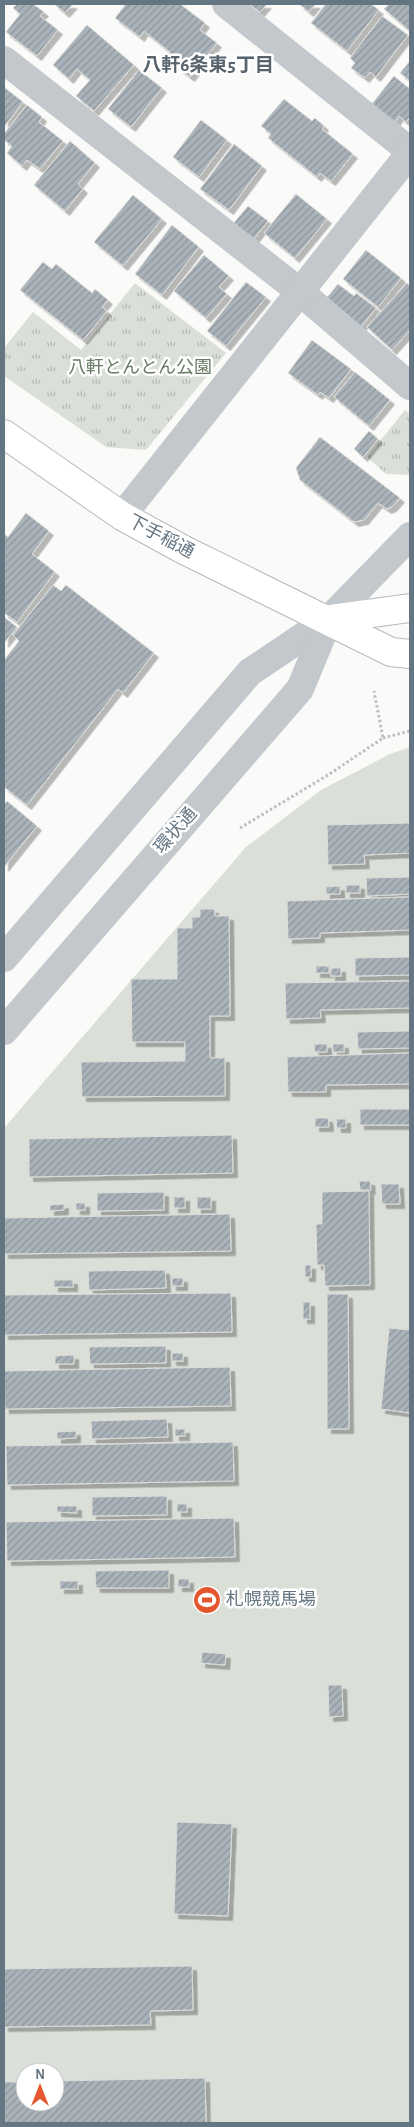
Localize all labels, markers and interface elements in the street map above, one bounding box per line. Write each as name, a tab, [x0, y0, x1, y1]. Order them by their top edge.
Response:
district label: 八軒6条東5丁目	[142, 54, 274, 75]
park label: 八軒とんとん公園	[68, 358, 212, 377]
street label: 下手稲通	[125, 511, 197, 562]
street label: 環状通	[150, 803, 201, 857]
sports icon: 札幌競馬場	[192, 1585, 222, 1615]
place label: 札幌競馬場	[226, 1590, 316, 1609]
north arrow	[15, 2062, 65, 2112]
text: N	[35, 2068, 45, 2082]

